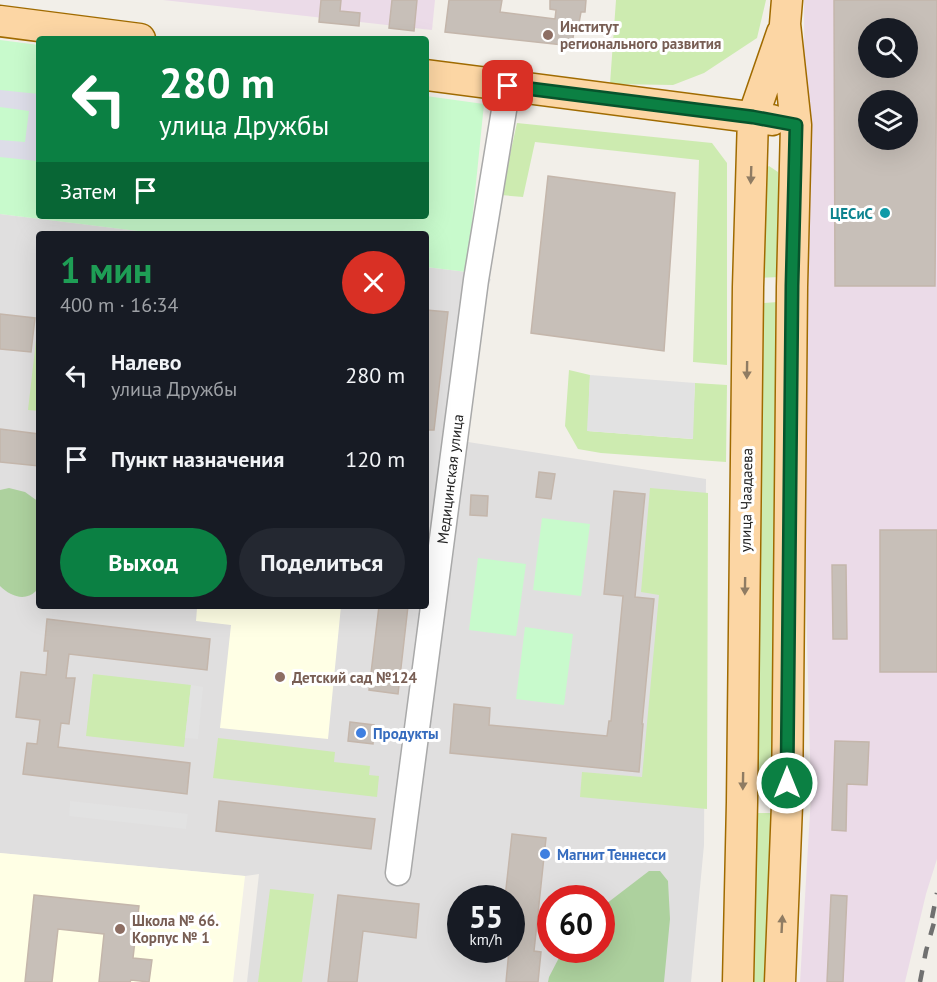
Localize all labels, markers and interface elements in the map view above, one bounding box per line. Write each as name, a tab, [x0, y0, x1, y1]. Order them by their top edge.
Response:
place label: Институт регионального развития	[560, 17, 721, 53]
map controls	[858, 18, 918, 150]
button: search	[858, 18, 918, 78]
marker: Институт регионального развития	[541, 28, 555, 42]
text: 280 m	[159, 55, 275, 110]
icon: left	[60, 60, 138, 138]
pin	[482, 60, 533, 111]
icon: arrive	[491, 69, 524, 102]
button: layers	[858, 90, 918, 150]
text: улица Дружбы	[159, 108, 329, 142]
one-way arrow	[746, 166, 756, 185]
icon: arrive	[129, 174, 162, 207]
text: Затем	[60, 177, 117, 205]
place label: ЦЕСиС	[830, 204, 874, 223]
marker: ЦЕСиС	[878, 206, 892, 220]
text: 1 мин	[60, 246, 152, 293]
button: close	[342, 251, 405, 314]
text: 400 m · 16:34	[60, 292, 178, 318]
text: Налево	[111, 348, 182, 376]
icon: left	[60, 359, 93, 392]
text: 280 m	[345, 361, 405, 389]
one-way arrow	[742, 361, 752, 380]
text: улица Дружбы	[111, 376, 237, 402]
street label: Медицинская улица	[433, 413, 467, 545]
icon: arrive	[60, 443, 93, 476]
text: Пункт назначения	[111, 445, 284, 473]
text: 120 m	[345, 445, 405, 473]
street label: улица Чаадаева	[736, 448, 756, 552]
button: Выход	[60, 528, 227, 597]
button: Поделиться	[239, 528, 405, 597]
one-way arrow	[740, 577, 750, 596]
place label: Детский сад №124	[292, 668, 418, 687]
marker: Детский сад №124	[273, 670, 287, 684]
place label: Продукты	[373, 724, 439, 743]
marker: Продукты	[354, 726, 368, 740]
position arrow	[755, 751, 819, 815]
one-way arrow	[738, 772, 747, 791]
place label: Магнит Теннесси	[557, 845, 666, 864]
marker: Магнит Теннесси	[538, 847, 552, 861]
speed limit sign: 60	[537, 885, 615, 963]
text: 55	[469, 897, 503, 936]
place label: Школа № 66. Корпус № 1	[132, 911, 219, 947]
one-way arrow	[778, 914, 787, 933]
marker: Школа № 66. Корпус № 1	[113, 922, 127, 936]
text: km/h	[470, 930, 502, 949]

